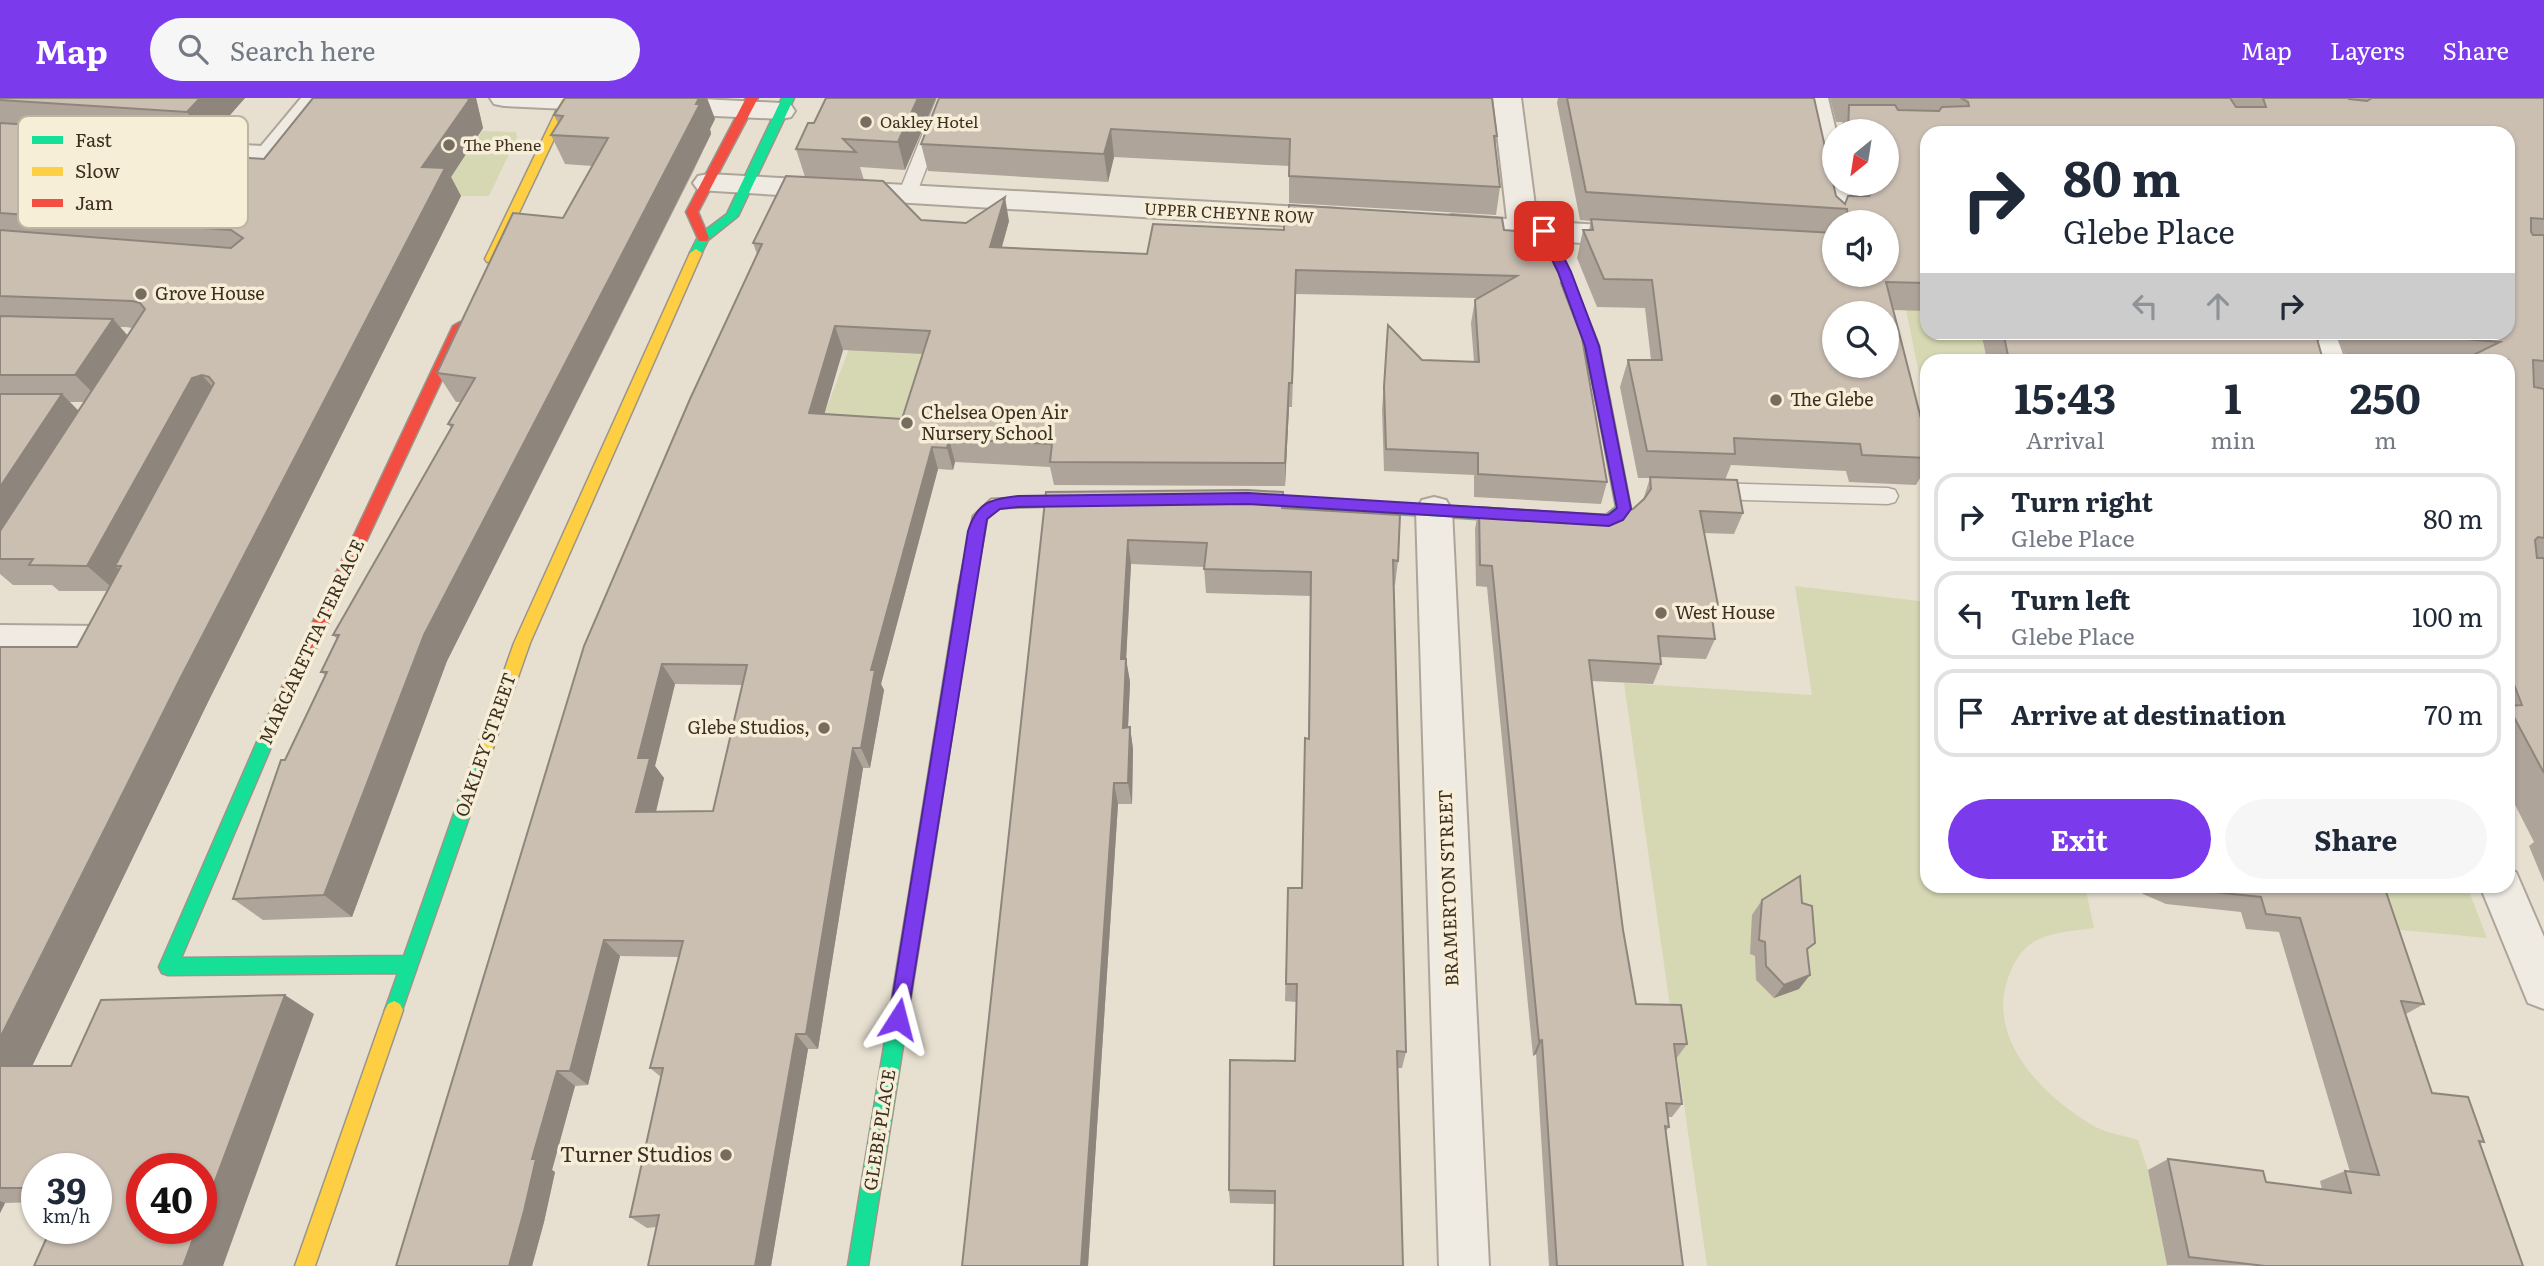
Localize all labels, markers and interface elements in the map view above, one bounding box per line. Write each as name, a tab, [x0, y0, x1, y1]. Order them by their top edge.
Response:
search box	[150, 18, 640, 81]
text: Map	[35, 25, 108, 74]
icon: search	[174, 30, 212, 68]
text: Search here	[230, 30, 376, 69]
text: Map	[2241, 32, 2292, 67]
text: Layers	[2330, 32, 2404, 67]
text: Share	[2442, 32, 2509, 67]
place label: Oakley Hotel	[880, 109, 978, 133]
marker: Oakley Hotel	[858, 114, 874, 130]
legend	[18, 116, 248, 228]
north arrow	[1822, 119, 1899, 196]
map controls	[1822, 119, 1899, 378]
text: Fast	[75, 125, 112, 153]
place label: The Phene	[463, 132, 541, 156]
marker: The Phene	[441, 137, 457, 153]
text: 80 m	[2063, 139, 2181, 212]
icon: right	[1948, 154, 2039, 245]
text: Slow	[75, 156, 120, 184]
text: Jam	[75, 188, 113, 216]
street label: UPPER CHEYNE ROW	[1143, 196, 1315, 228]
pin	[1514, 201, 1574, 261]
text: Glebe Place	[2063, 206, 2235, 254]
button: sound	[1822, 210, 1899, 287]
icon: arrive	[1525, 212, 1563, 250]
place label: Grove House	[155, 279, 265, 306]
marker: Grove House	[133, 286, 149, 302]
icon: left	[2126, 287, 2164, 325]
icon: ahead	[2199, 287, 2237, 325]
icon: right	[2272, 287, 2310, 325]
button: search	[1822, 301, 1899, 378]
text: 15:43	[2014, 365, 2116, 427]
text: 1	[2224, 365, 2242, 427]
text: 250	[2350, 365, 2421, 427]
place label: The Glebe	[1790, 385, 1873, 412]
marker: The Glebe	[1768, 392, 1784, 408]
place label: Chelsea Open Air Nursery School	[921, 398, 1069, 446]
marker: Chelsea Open Air Nursery School	[899, 415, 915, 431]
text: Arrival	[2026, 422, 2104, 456]
text: min	[2210, 422, 2256, 456]
text: m	[2374, 422, 2396, 456]
text: Turn right	[2011, 481, 2153, 520]
icon: right	[1952, 498, 1990, 536]
text: 80 m	[2423, 498, 2483, 537]
text: Glebe Place	[2011, 520, 2135, 554]
street label: MARGARETTA TERRACE	[251, 534, 370, 748]
text: Turn left	[2011, 579, 2130, 618]
icon: left	[1952, 596, 1990, 634]
text: 100 m	[2412, 596, 2483, 635]
place label: West House	[1675, 598, 1775, 625]
marker: West House	[1653, 605, 1669, 621]
text: Glebe Place	[2011, 618, 2135, 652]
street label: OAKLEY STREET	[447, 669, 522, 820]
icon: arrive	[1952, 694, 1990, 732]
text: Arrive at destination	[2011, 694, 2286, 733]
text: 70 m	[2424, 694, 2483, 733]
place label: Glebe Studios,	[688, 713, 810, 740]
marker: Glebe Studios,	[816, 720, 832, 736]
street label: BRAMERTON STREET	[1431, 789, 1464, 987]
button: Exit	[1948, 799, 2211, 879]
button: Share	[2225, 799, 2487, 879]
position arrow	[861, 982, 935, 1056]
street label: GLEBE PLACE	[856, 1067, 901, 1192]
place label: Turner Studios	[560, 1137, 712, 1168]
marker: Turner Studios	[718, 1147, 734, 1163]
speed limit sign: 40	[126, 1153, 217, 1244]
text: 39	[47, 1163, 86, 1215]
text: km/h	[43, 1202, 90, 1229]

